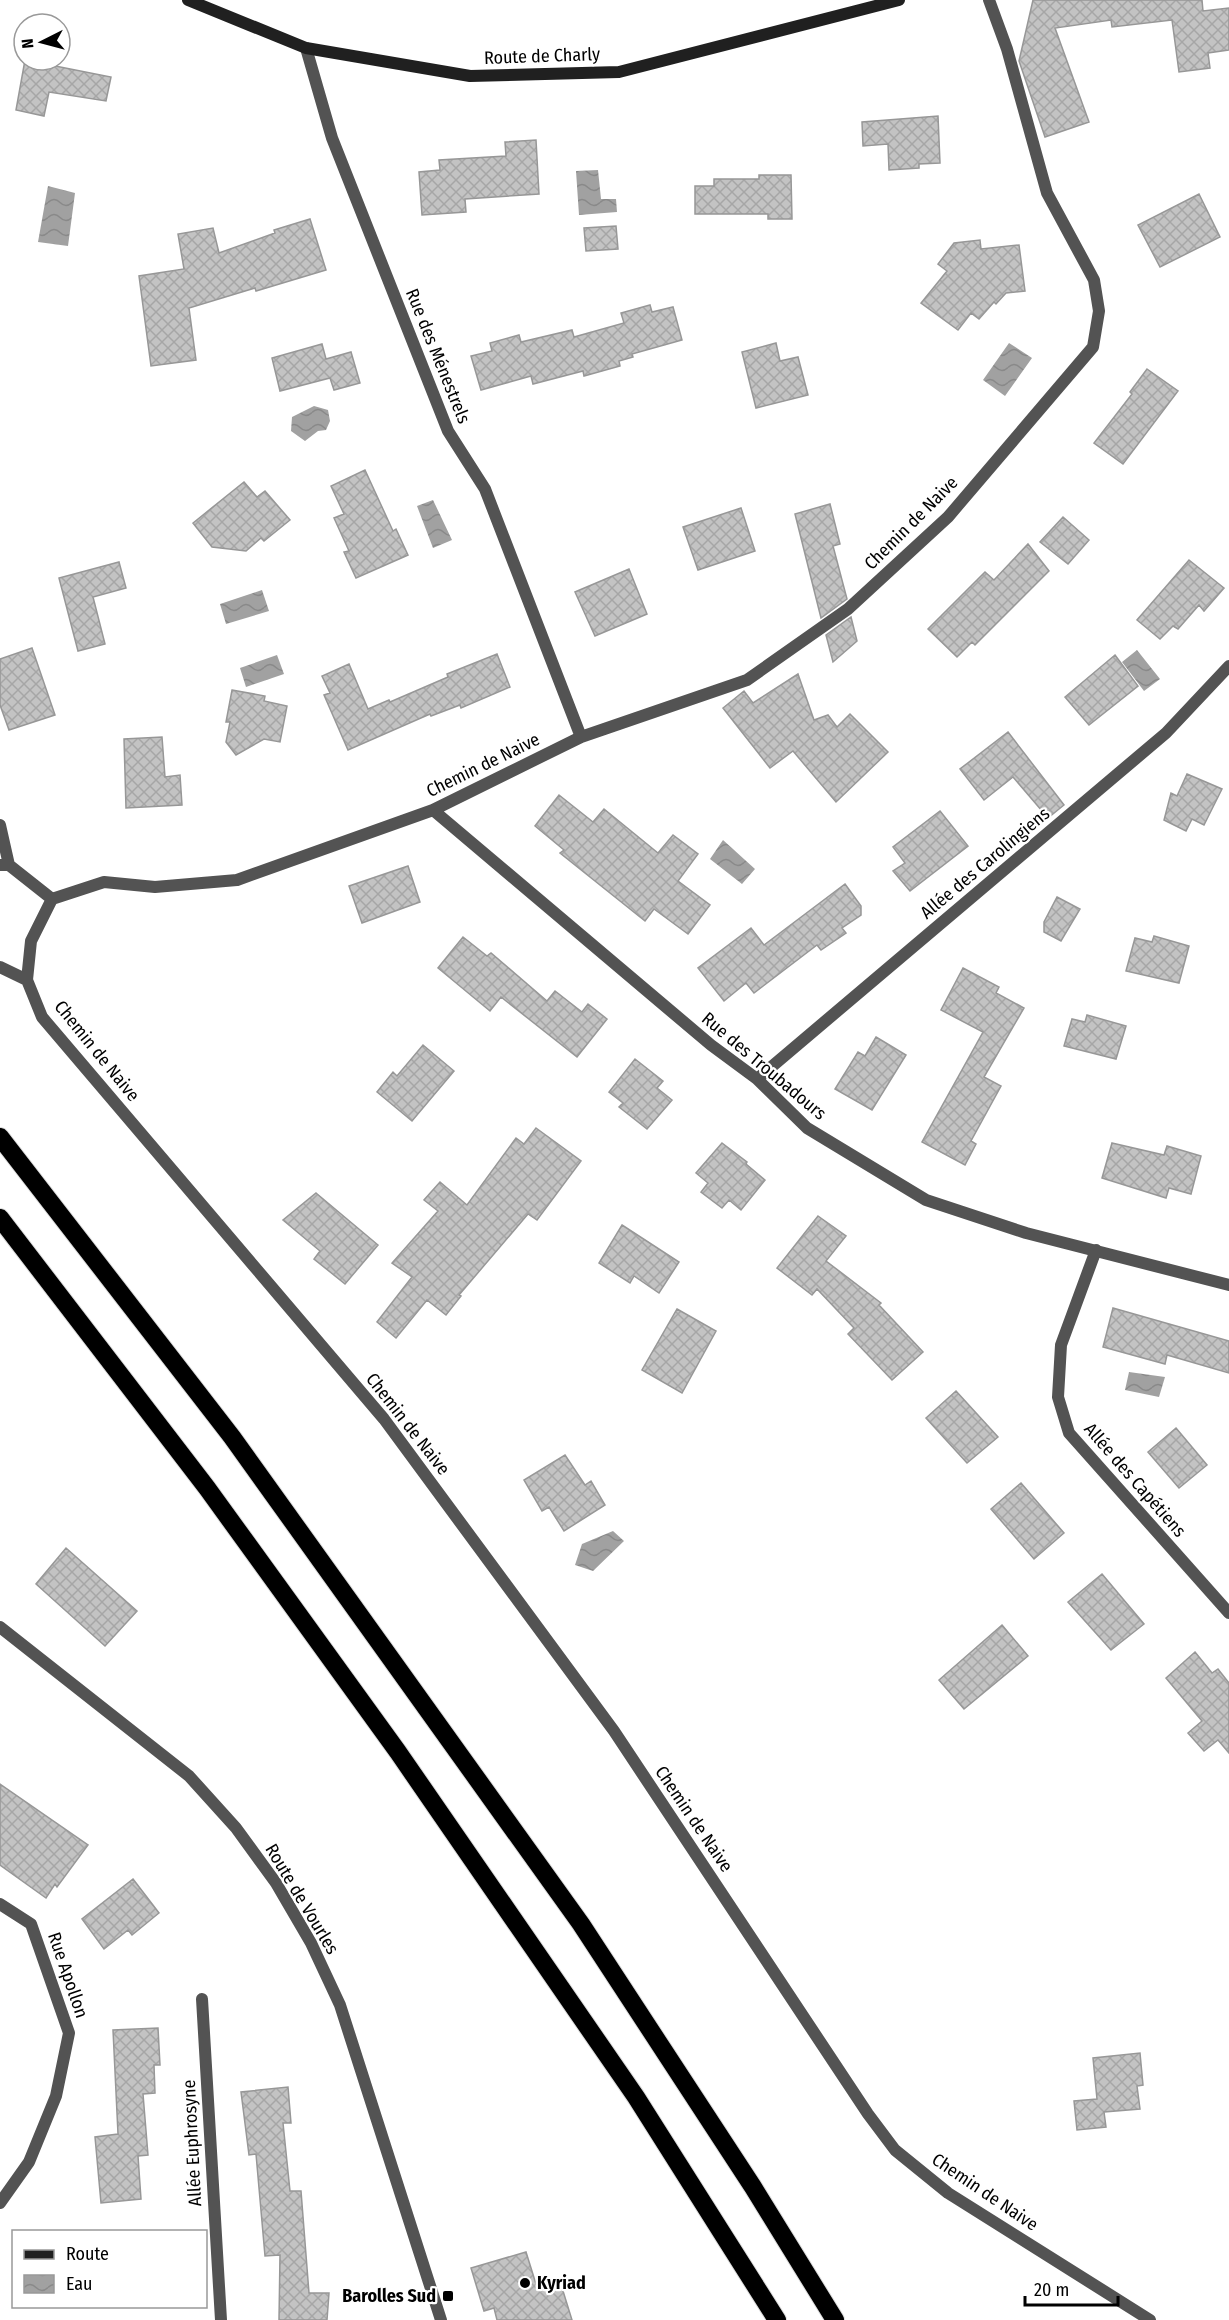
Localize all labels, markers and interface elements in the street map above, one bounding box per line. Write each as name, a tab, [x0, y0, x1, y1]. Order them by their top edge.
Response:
north arrow	[12, 12, 72, 72]
text: N	[18, 38, 38, 49]
street label: Route de Charly	[484, 43, 600, 69]
street label: Rue des Ménestrels	[401, 285, 475, 427]
street label: Chemin de Naive	[860, 472, 962, 574]
street label: Chemin de Naive	[423, 728, 543, 802]
street label: Allée des Carolingiens	[916, 802, 1054, 924]
street label: Chemin de Naive	[50, 996, 144, 1106]
street label: Rue des Troubadours	[697, 1008, 831, 1125]
street label: Chemin de Naive	[361, 1369, 455, 1479]
street label: Allée des Capétiens	[1079, 1418, 1191, 1542]
street label: Chemin de Naive	[650, 1762, 738, 1876]
street label: Route de Vourles	[260, 1840, 344, 1959]
street label: Rue Apollon	[43, 1929, 93, 2021]
street label: Allée Euphrosyne	[178, 2079, 206, 2207]
street label: Chemin de Naive	[928, 2148, 1042, 2236]
legend	[12, 2230, 207, 2308]
text: Route	[66, 2243, 109, 2265]
scale bar	[1025, 2269, 1118, 2307]
place label: Kyriad	[537, 2272, 586, 2294]
text: Eau	[66, 2273, 92, 2295]
marker: Kyriad	[518, 2276, 532, 2290]
text: 20 m	[1034, 2279, 1069, 2301]
place label: Barolles Sud	[342, 2285, 436, 2307]
marker: Barolles Sud	[441, 2289, 455, 2303]

